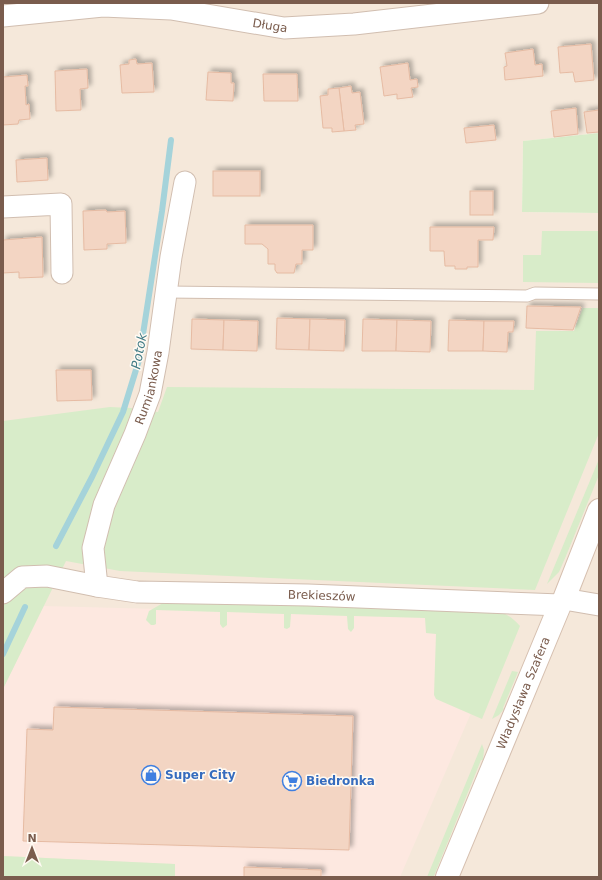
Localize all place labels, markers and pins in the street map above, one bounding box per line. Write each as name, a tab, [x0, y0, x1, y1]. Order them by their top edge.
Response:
shop icon: Super City	[140, 764, 162, 786]
place label: Super City	[165, 768, 236, 782]
supermarket icon: Biedronka	[281, 770, 303, 792]
place label: Biedronka	[306, 774, 375, 788]

